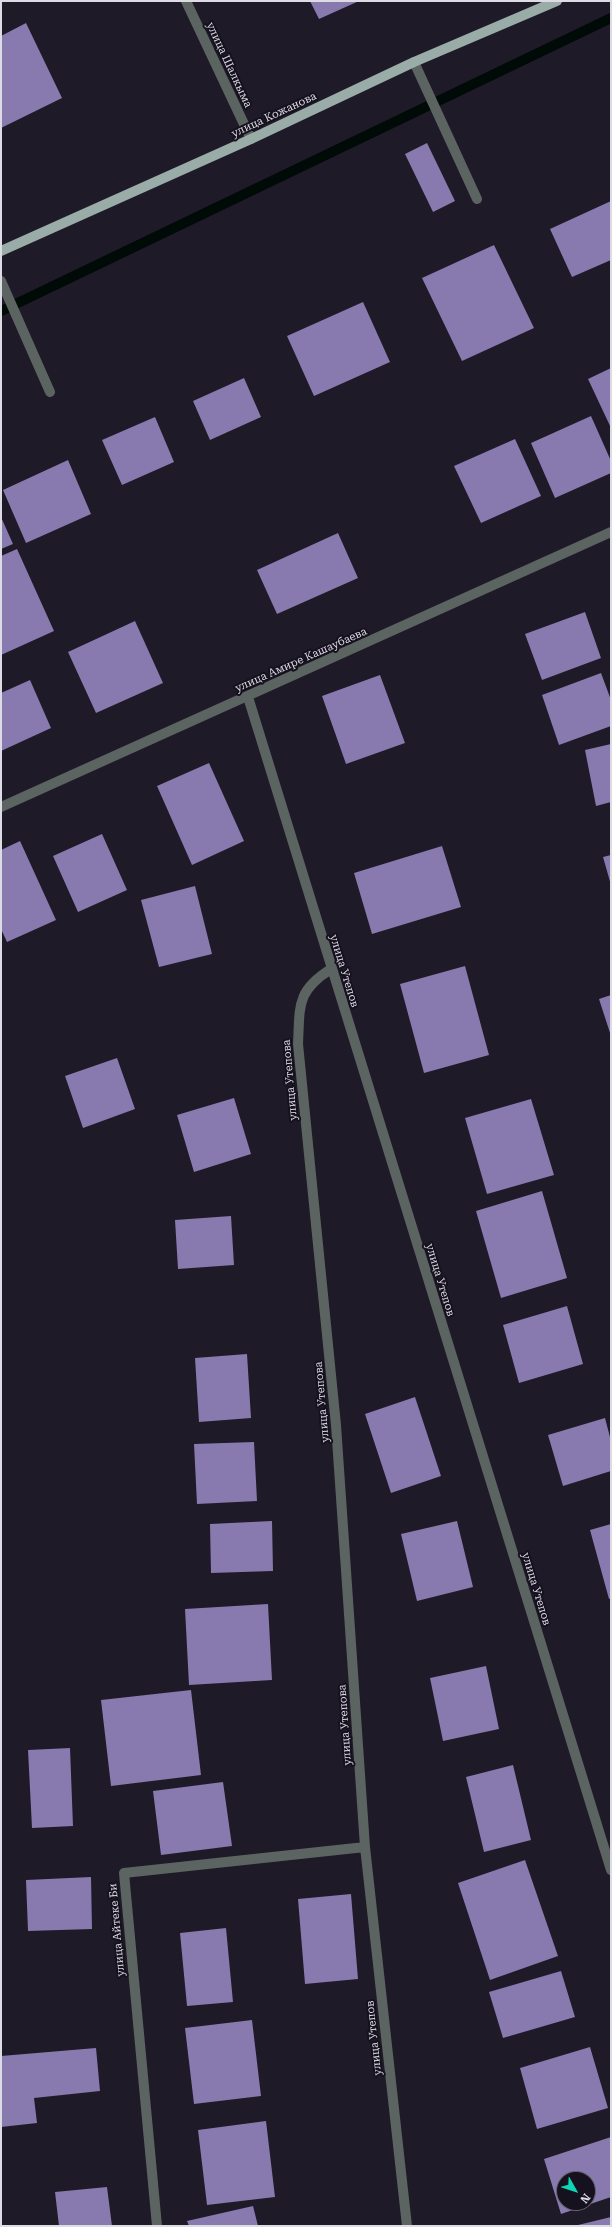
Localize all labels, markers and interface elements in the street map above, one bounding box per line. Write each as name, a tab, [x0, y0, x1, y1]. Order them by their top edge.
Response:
street label: улица Шалкыма	[203, 20, 255, 110]
street label: улица Кожанова	[229, 90, 319, 140]
street label: улица Амире Кашаубаева	[233, 625, 369, 695]
street label: улица Утепов	[327, 933, 361, 1009]
street label: улица Утепова	[280, 1039, 300, 1121]
street label: улица Утепов	[423, 1242, 457, 1318]
street label: улица Утепова	[312, 1361, 332, 1443]
street label: улица Утепов	[519, 1551, 553, 1627]
street label: улица Утепова	[336, 1684, 354, 1766]
street label: улица Айтеке Би	[106, 1883, 128, 1977]
street label: улица Утепов	[363, 2000, 385, 2076]
north arrow	[556, 2171, 596, 2211]
text: N	[577, 2191, 593, 2206]

